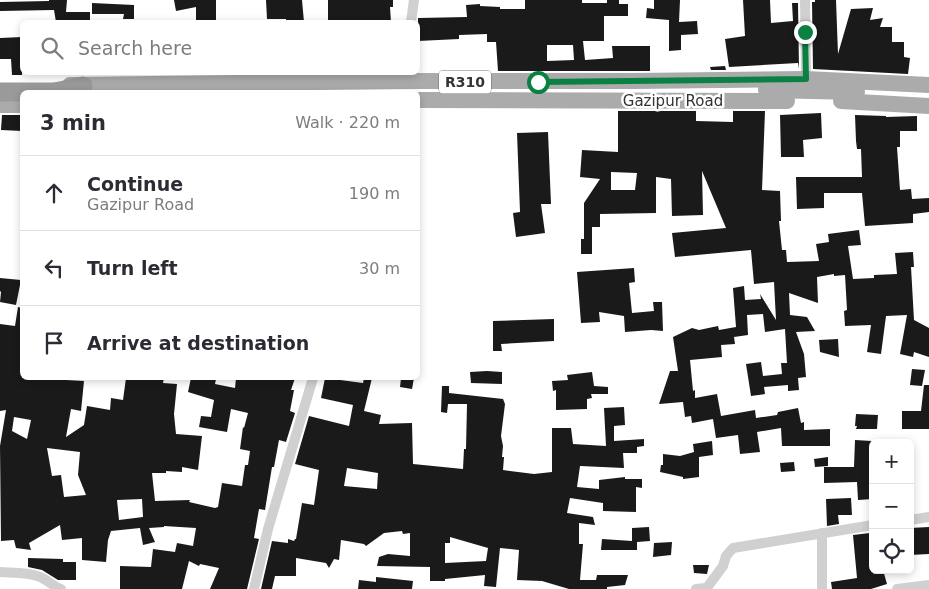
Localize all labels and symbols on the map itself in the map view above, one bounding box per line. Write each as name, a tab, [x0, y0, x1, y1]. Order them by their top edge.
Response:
route end	[794, 21, 817, 44]
road number: R310	[439, 70, 491, 94]
route start	[527, 71, 550, 94]
street label: Gazipur Road	[623, 92, 723, 110]

